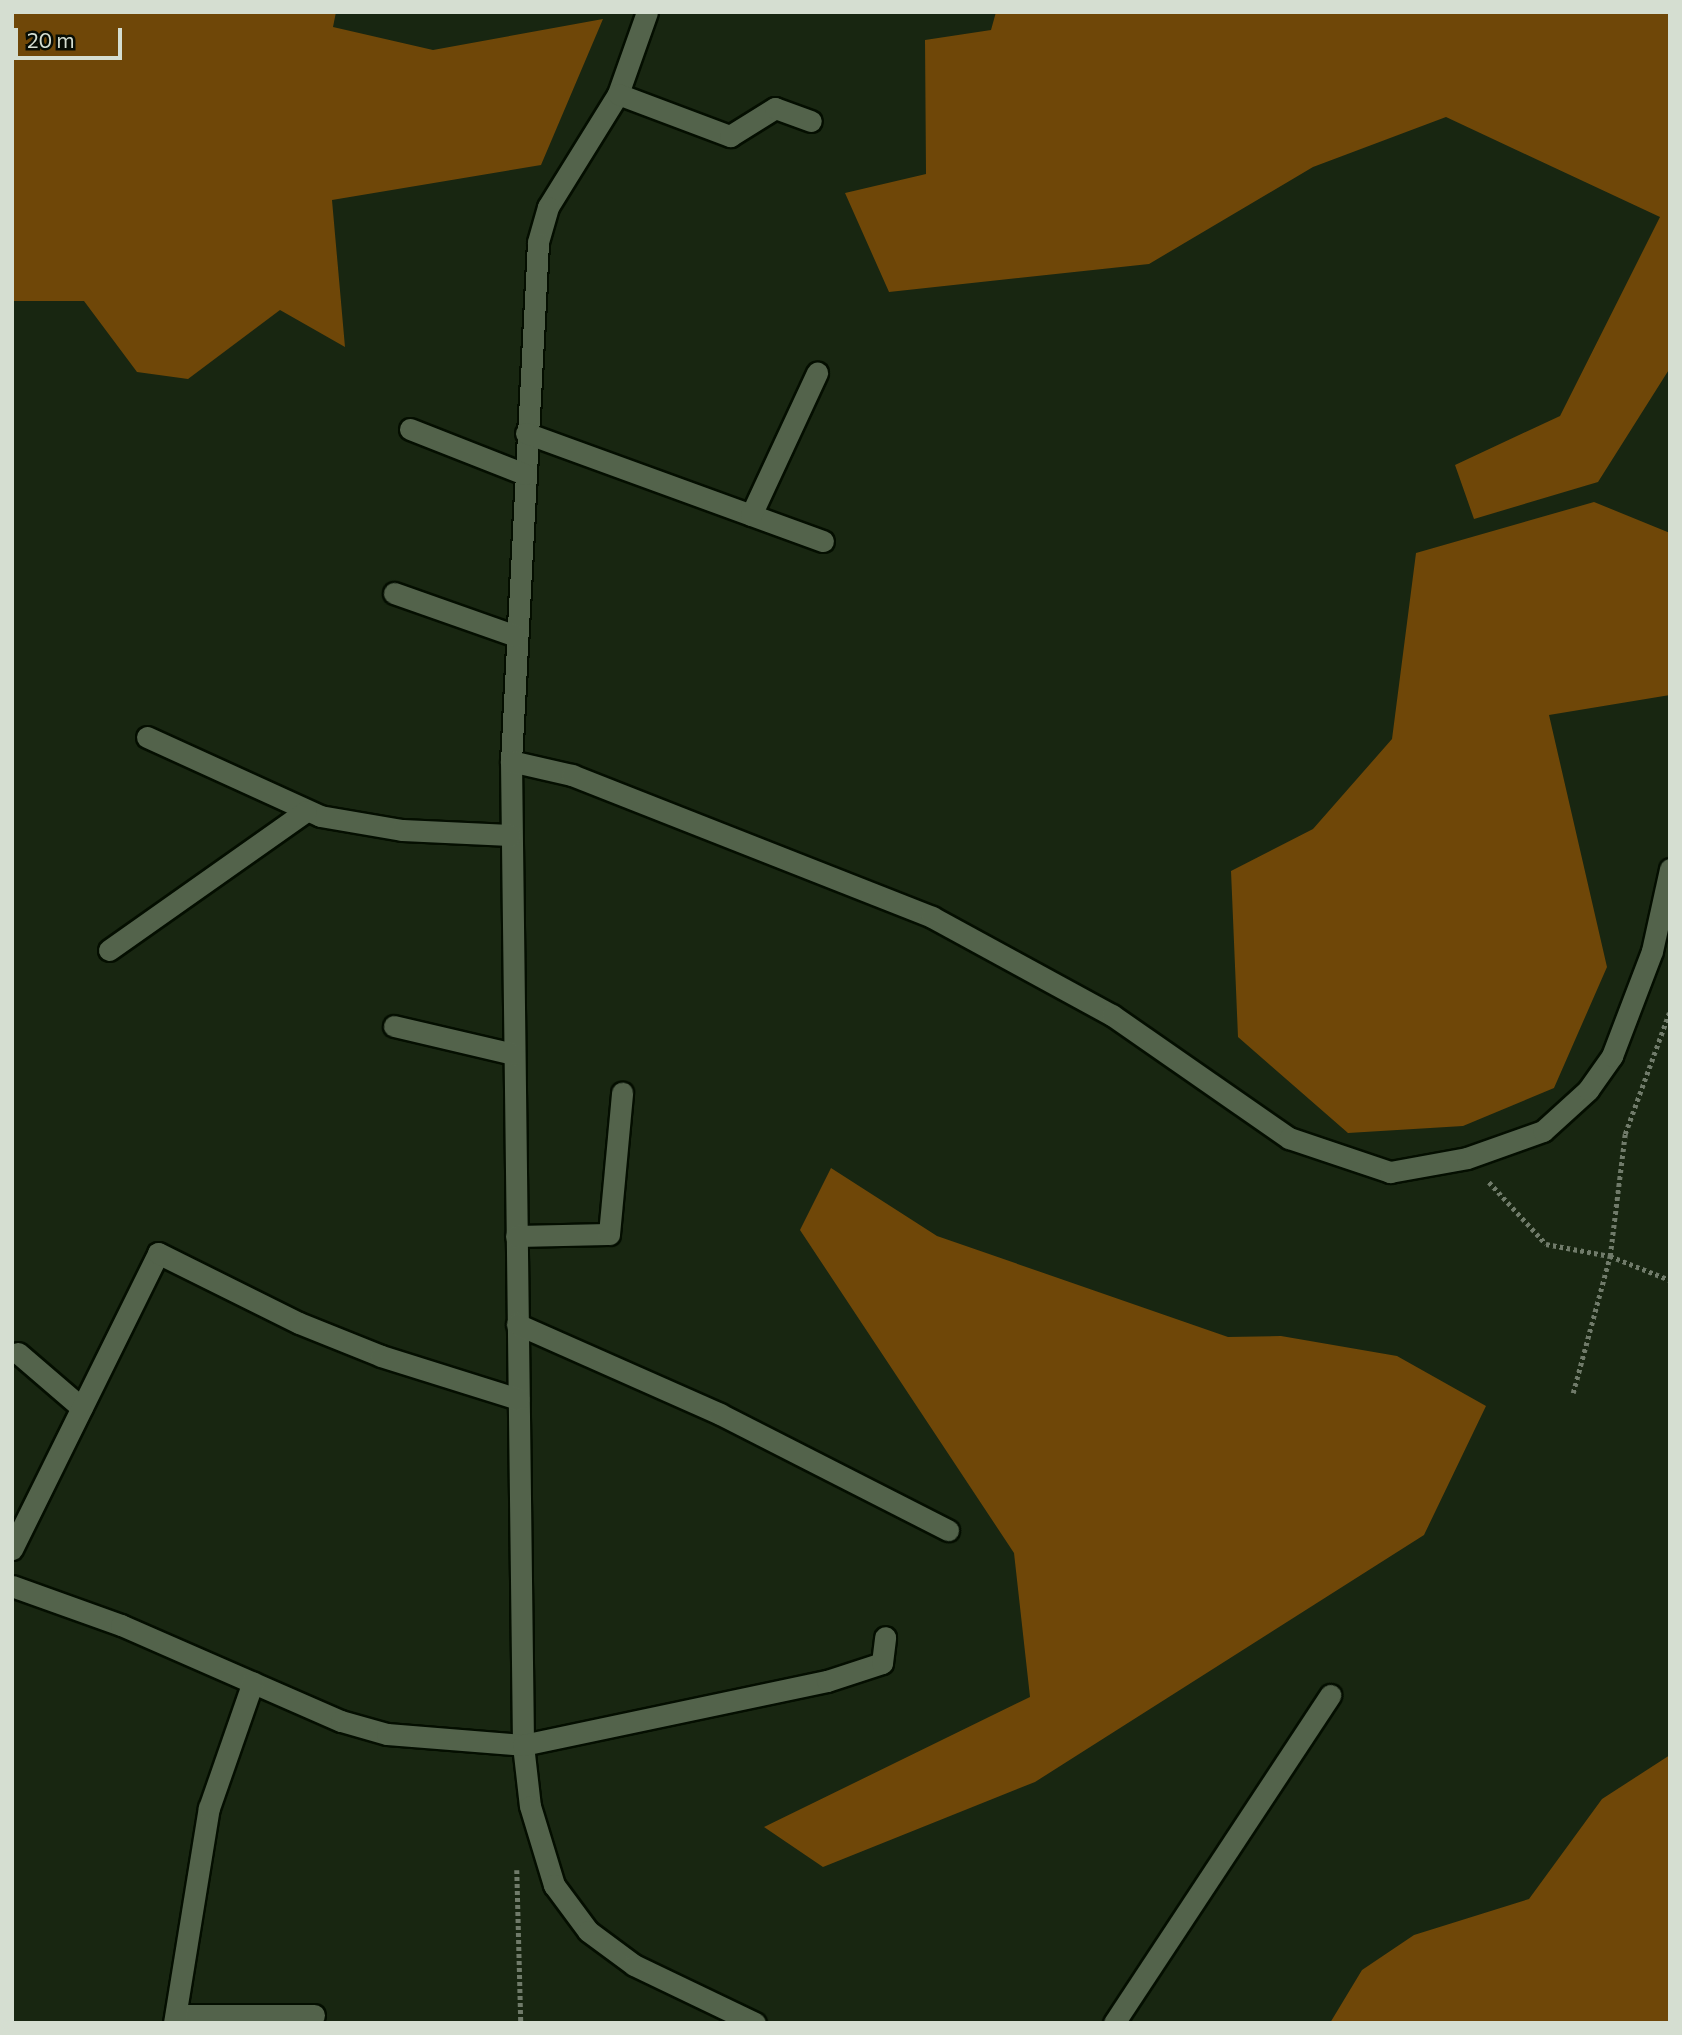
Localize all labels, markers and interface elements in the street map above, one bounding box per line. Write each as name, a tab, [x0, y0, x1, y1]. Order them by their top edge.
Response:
scale bar	[18, 14, 126, 58]
text: 20 m	[27, 27, 75, 52]

